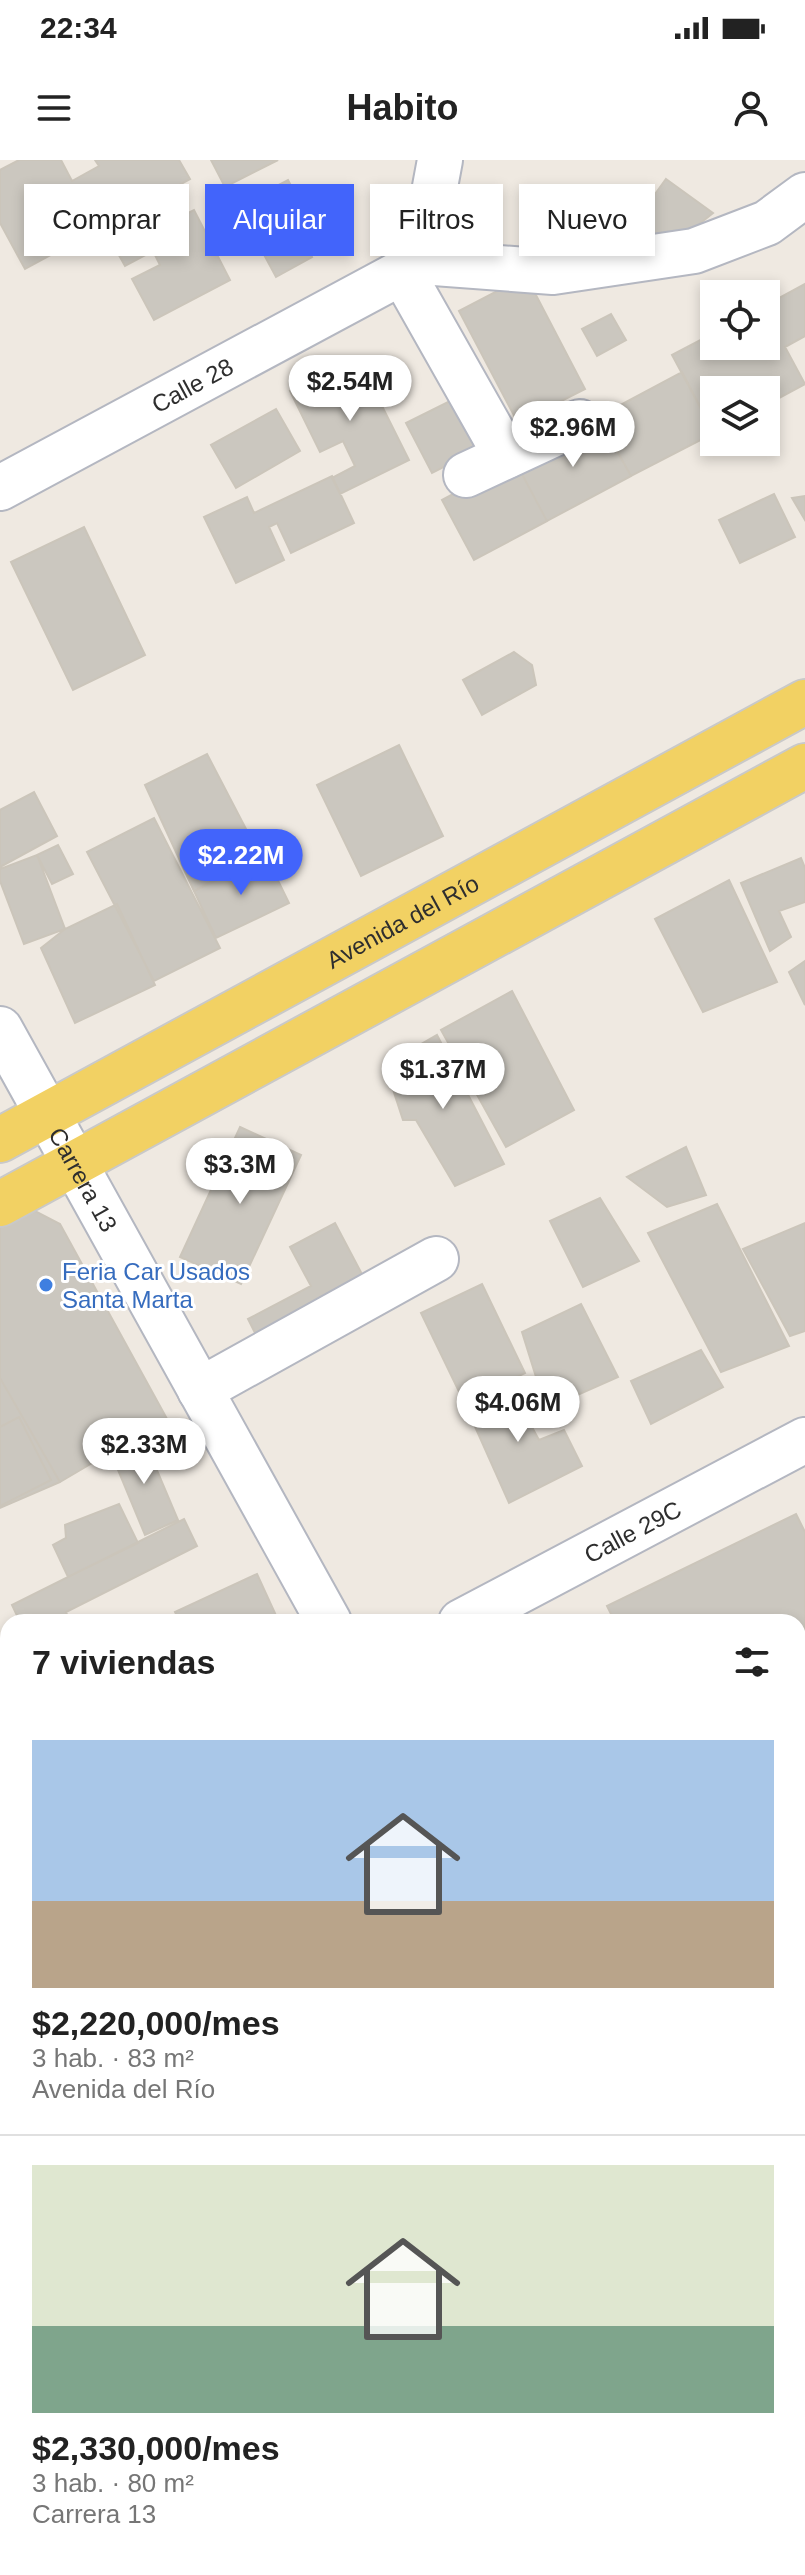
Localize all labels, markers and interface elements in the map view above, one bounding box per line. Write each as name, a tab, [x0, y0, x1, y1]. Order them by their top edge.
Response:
text: 22:34	[40, 11, 117, 44]
icon: menu	[32, 86, 76, 130]
icon: person	[729, 86, 773, 130]
text: Habito	[347, 87, 459, 128]
chip: Comprar	[24, 184, 189, 256]
chip: Alquilar	[205, 184, 354, 256]
chip: Filtros	[370, 184, 503, 256]
chip: Nuevo	[519, 184, 655, 256]
map controls	[700, 280, 780, 456]
button: locate	[700, 280, 780, 360]
street label: Calle 28	[147, 352, 237, 418]
pin: $2.54M	[285, 355, 415, 423]
text: $2.54M	[307, 366, 393, 396]
button: layers	[700, 376, 780, 456]
pin: $2.96M	[508, 401, 638, 469]
text: $2.96M	[530, 412, 616, 442]
pin: $2.22M	[176, 829, 306, 897]
text: $2.22M	[198, 840, 284, 870]
street label: Avenida del Río	[322, 869, 483, 973]
pin: $1.37M	[378, 1043, 508, 1111]
text: $1.37M	[400, 1054, 486, 1084]
street label: Carrera 13	[44, 1123, 123, 1236]
pin: $3.3M	[184, 1138, 296, 1206]
text: $3.3M	[204, 1149, 276, 1179]
place label: Feria Car Usados Santa Marta	[62, 1258, 250, 1313]
marker: Feria Car Usados Santa Marta	[37, 1276, 55, 1294]
pin: $4.06M	[453, 1376, 583, 1444]
text: $4.06M	[475, 1387, 561, 1417]
pin: $2.33M	[79, 1418, 209, 1486]
text: $2.33M	[101, 1429, 187, 1459]
street label: Calle 29C	[580, 1495, 685, 1568]
icon: filters	[730, 1640, 774, 1684]
text: 7 viviendas	[32, 1643, 215, 1681]
icon: home	[331, 1792, 475, 1936]
text: $2,220,000/mes	[32, 2004, 280, 2042]
text: 3 hab. · 83 m²	[32, 2043, 194, 2073]
text: Avenida del Río	[32, 2074, 215, 2104]
icon: home	[331, 2217, 475, 2361]
text: $2,330,000/mes	[32, 2429, 280, 2467]
text: 3 hab. · 80 m²	[32, 2468, 194, 2498]
text: Carrera 13	[32, 2499, 156, 2529]

